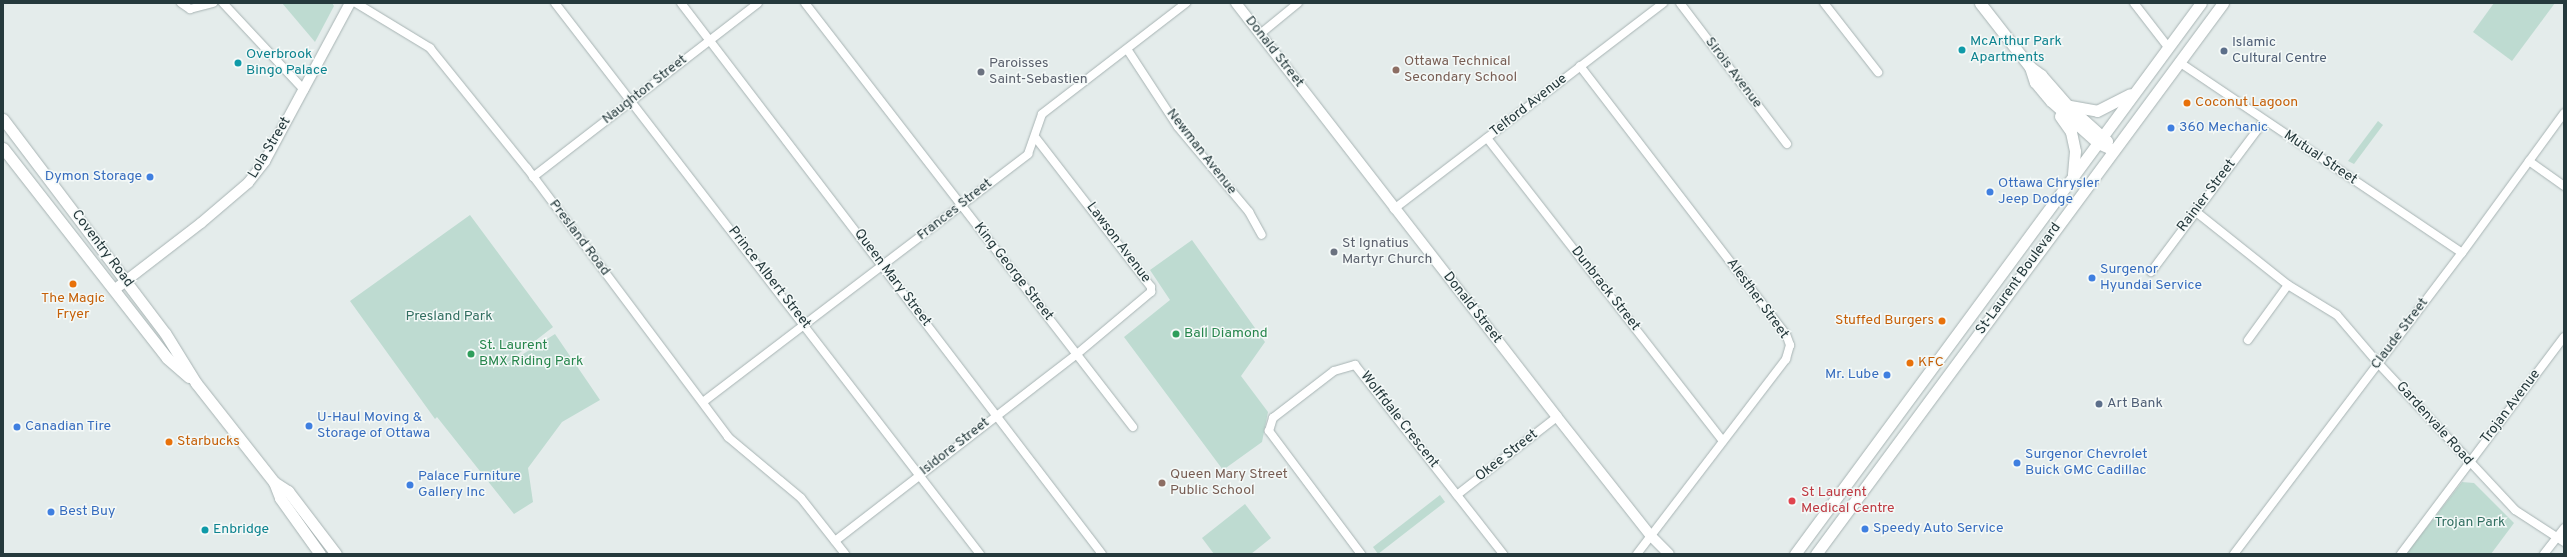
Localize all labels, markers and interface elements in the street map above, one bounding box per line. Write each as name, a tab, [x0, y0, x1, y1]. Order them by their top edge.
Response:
street label: Donald Street	[1241, 13, 1307, 91]
street label: Sirois Avenue	[1701, 34, 1765, 112]
place label: McArthur Park Apartments	[1970, 34, 2062, 66]
place label: Islamic Cultural Centre	[2232, 35, 2327, 68]
marker: McArthur Park Apartments	[1957, 45, 1967, 55]
marker: Islamic Cultural Centre	[2219, 46, 2229, 56]
place label: Overbrook Bingo Palace	[246, 47, 328, 80]
street label: Naughton Street	[599, 52, 691, 128]
place label: Ottawa Technical Secondary School	[1404, 54, 1517, 86]
place label: Paroisses Saint-Sebastien	[989, 56, 1088, 88]
marker: Overbrook Bingo Palace	[233, 58, 243, 68]
marker: Ottawa Technical Secondary School	[1391, 65, 1401, 75]
marker: Paroisses Saint-Sebastien	[976, 67, 986, 77]
street label: Telford Avenue	[1487, 71, 1571, 141]
place label: Coconut Lagoon	[2195, 95, 2298, 111]
marker: Coconut Lagoon	[2182, 98, 2192, 108]
street label: Newman Avenue	[1162, 106, 1240, 198]
street label: Lola Street	[245, 114, 295, 182]
place label: 360 Mechanic	[2179, 120, 2268, 136]
marker: 360 Mechanic	[2166, 123, 2176, 133]
street label: Mutual Street	[2280, 127, 2360, 189]
street label: Rainier Street	[2174, 156, 2240, 236]
place label: Dymon Storage	[45, 169, 142, 185]
marker: Dymon Storage	[145, 172, 155, 182]
street label: Frances Street	[914, 176, 996, 244]
place label: Ottawa Chrysler Jeep Dodge	[1998, 176, 2099, 208]
marker: Ottawa Chrysler Jeep Dodge	[1985, 187, 1995, 197]
street label: Presland Road	[545, 197, 613, 279]
street label: Lawson Avenue	[1082, 199, 1154, 287]
street label: Coventry Road	[67, 207, 137, 291]
street label: King George Street	[970, 220, 1056, 324]
street label: St-Laurent Boulevard	[1973, 220, 2065, 338]
street label: Prince Albert Street	[724, 223, 814, 333]
street label: Queen Mary Street	[850, 226, 934, 330]
place label: St Ignatius Martyr Church	[1342, 236, 1432, 268]
street label: Dunbrack Street	[1567, 244, 1643, 334]
marker: St Ignatius Martyr Church	[1329, 247, 1339, 257]
street label: Alesther Street	[1722, 256, 1792, 342]
place label: Surgenor Hyundai Service	[2100, 262, 2202, 294]
street label: Donald Street	[1439, 269, 1505, 347]
marker: Surgenor Hyundai Service	[2087, 273, 2097, 283]
marker: The Magic Fryer	[68, 279, 78, 289]
place label: The Magic Fryer	[41, 291, 105, 324]
street label: Claude Street	[2368, 295, 2432, 373]
park label: Presland Park	[405, 309, 493, 325]
place label: Stuffed Burgers	[1835, 313, 1934, 329]
marker: Stuffed Burgers	[1937, 316, 1947, 326]
place label: Ball Diamond	[1184, 326, 1268, 342]
marker: Ball Diamond	[1171, 329, 1181, 339]
place label: St. Laurent BMX Riding Park	[479, 338, 584, 370]
marker: St. Laurent BMX Riding Park	[466, 349, 476, 359]
place label: KFC	[1918, 355, 1944, 371]
marker: KFC	[1905, 358, 1915, 368]
street label: Trojan Avenue	[2478, 366, 2544, 448]
place label: Mr. Lube	[1825, 367, 1879, 383]
street label: Wolffdale Crescent	[1356, 368, 1442, 472]
marker: Mr. Lube	[1882, 370, 1892, 380]
street label: Gardenvale Road	[2392, 379, 2476, 469]
place label: Art Bank	[2107, 396, 2163, 412]
marker: Art Bank	[2094, 399, 2104, 409]
place label: U-Haul Moving & Storage of Ottawa	[317, 410, 430, 442]
street label: Isidore Street	[917, 415, 993, 479]
place label: Canadian Tire	[25, 419, 112, 435]
marker: U-Haul Moving & Storage of Ottawa	[304, 421, 314, 431]
marker: Canadian Tire	[12, 422, 22, 432]
street label: Okee Street	[1473, 426, 1541, 486]
place label: Starbucks	[177, 434, 240, 450]
marker: Starbucks	[164, 437, 174, 447]
place label: Surgenor Chevrolet Buick GMC Cadillac	[2025, 447, 2147, 480]
marker: Surgenor Chevrolet Buick GMC Cadillac	[2012, 458, 2022, 468]
place label: Queen Mary Street Public School	[1170, 467, 1288, 500]
place label: Palace Furniture Gallery Inc	[418, 469, 521, 502]
marker: Queen Mary Street Public School	[1157, 478, 1167, 488]
marker: Palace Furniture Gallery Inc	[405, 480, 415, 490]
place label: St Laurent Medical Centre	[1801, 485, 1895, 518]
marker: St Laurent Medical Centre	[1786, 495, 1798, 507]
place label: Best Buy	[59, 504, 115, 520]
marker: Best Buy	[46, 507, 56, 517]
park label: Trojan Park	[2434, 515, 2506, 531]
place label: Speedy Auto Service	[1873, 521, 2004, 537]
place label: Enbridge	[213, 522, 269, 538]
marker: Speedy Auto Service	[1860, 524, 1870, 534]
marker: Enbridge	[200, 525, 210, 535]

